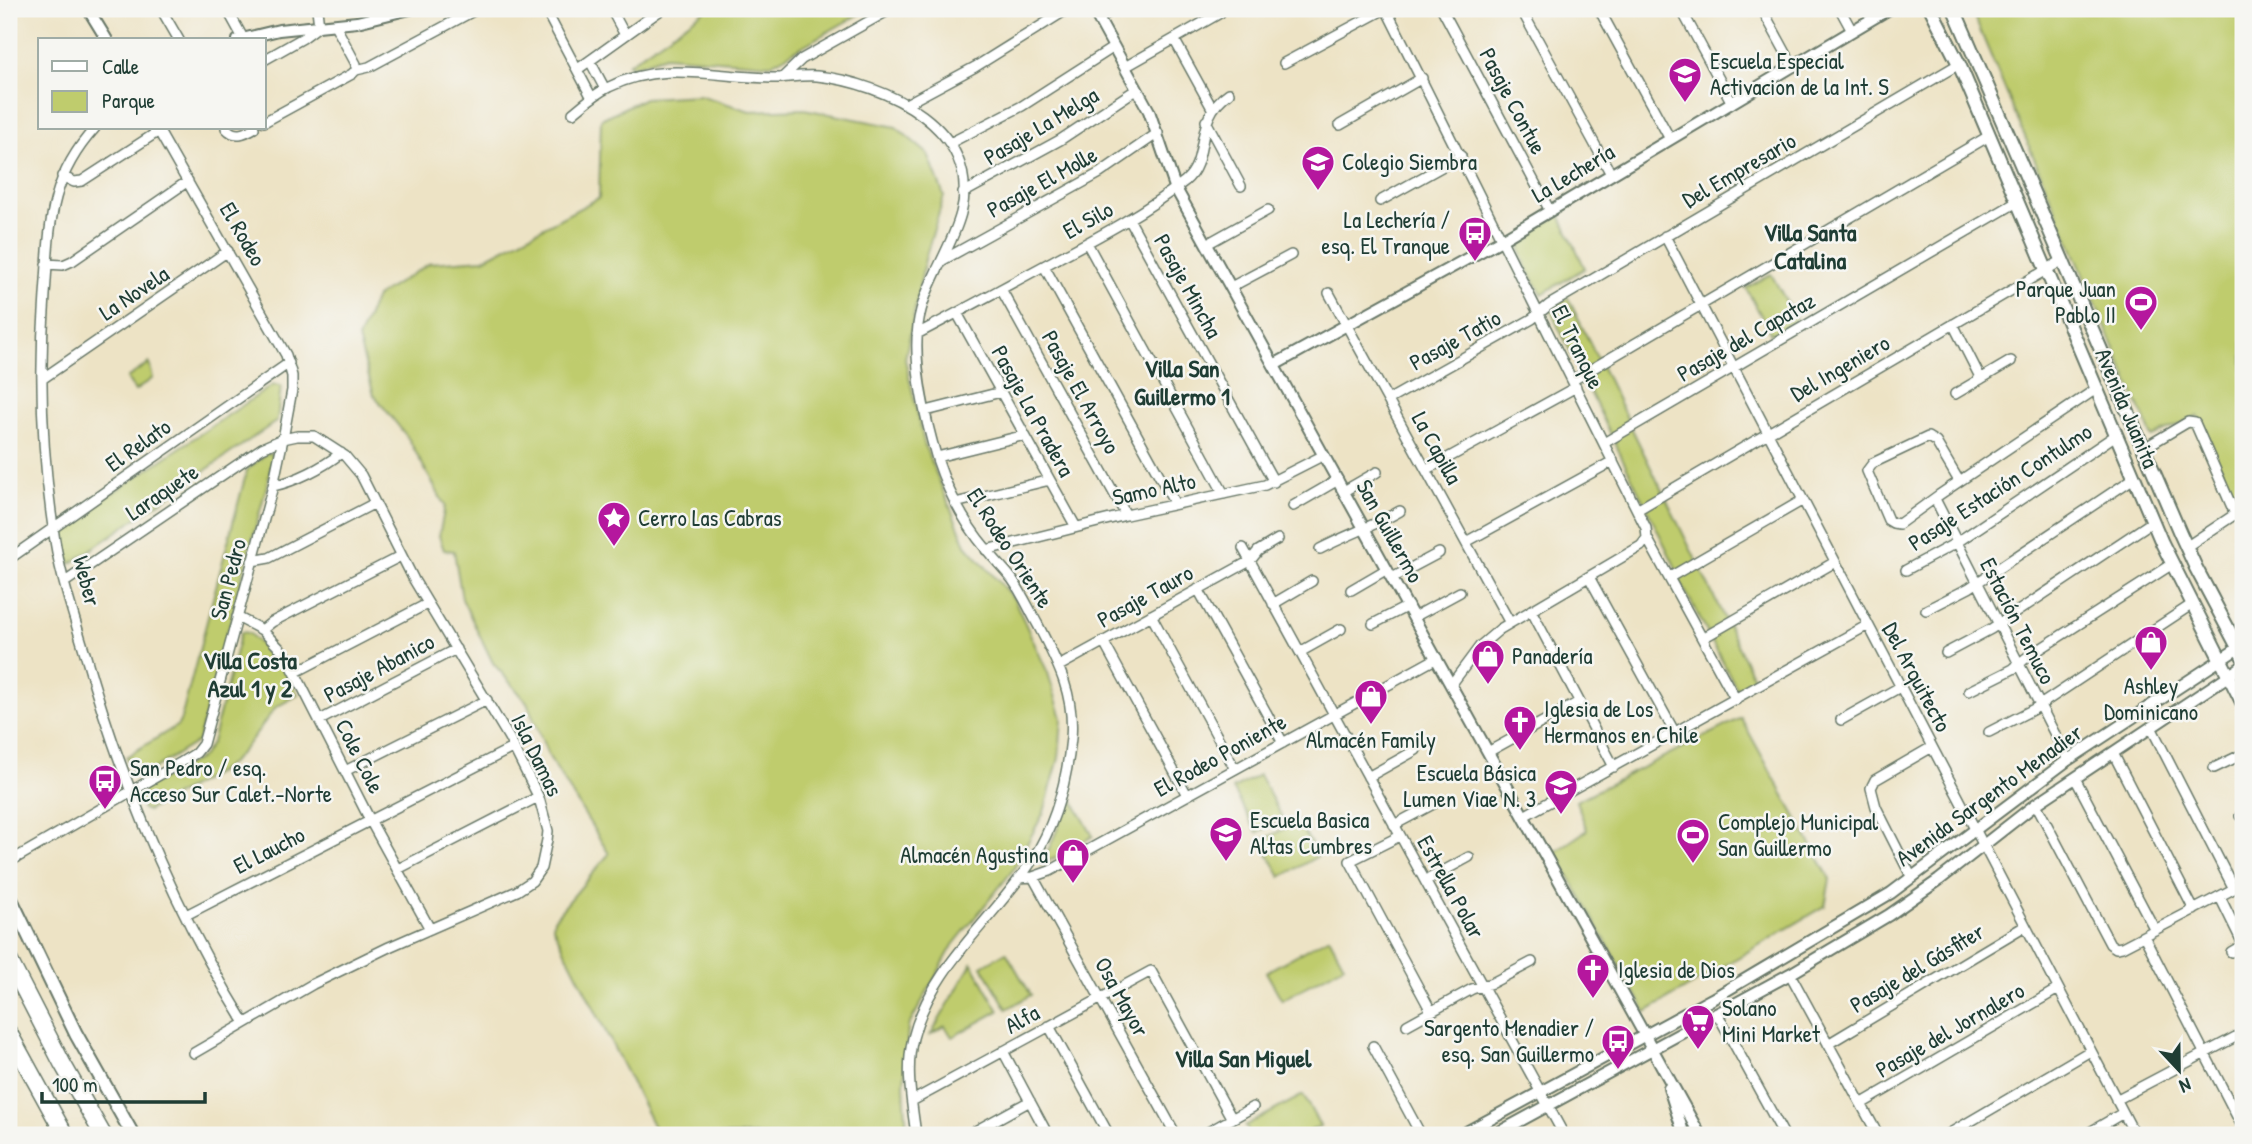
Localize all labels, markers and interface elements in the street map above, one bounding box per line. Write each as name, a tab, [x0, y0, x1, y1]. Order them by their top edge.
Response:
legend	[38, 38, 266, 130]
street label: Pasaje Contue	[1472, 42, 1554, 159]
place label: Escuela Especial Activacion de la Int. S	[1710, 45, 1889, 102]
text: Calle	[102, 52, 139, 81]
school or university icon: Escuela Especial Activacion de la Int. S	[1666, 55, 1704, 104]
street label: Pasaje La Melga	[978, 79, 1104, 172]
text: Parque	[102, 86, 155, 115]
street label: Del Empresario	[1676, 125, 1801, 215]
street label: La Lechería	[1526, 136, 1620, 209]
street label: Pasaje El Molle	[981, 139, 1102, 225]
school or university icon: Colegio Siembra	[1299, 143, 1337, 192]
place label: Colegio Siembra	[1342, 146, 1477, 177]
street label: El Silo	[1057, 193, 1118, 246]
street label: El Rodeo	[213, 196, 274, 271]
place label: La Lechería / esq. El Tranque	[1322, 204, 1450, 261]
bus stop icon: La Lechería / esq. El Tranque	[1456, 214, 1494, 263]
district label: Villa Santa Catalina	[1763, 216, 1857, 276]
street label: Pasaje Mincha	[1147, 228, 1230, 343]
street label: La Novela	[93, 258, 175, 327]
place label: Parque Juan Pablo II	[2016, 273, 2116, 330]
sports icon: Parque Juan Pablo II	[2122, 283, 2160, 332]
street label: Pasaje del Capataz	[1671, 284, 1821, 389]
street label: El Tranque	[1545, 300, 1612, 394]
street label: Pasaje Tatio	[1404, 302, 1506, 377]
street label: Pasaje El Arroyo	[1035, 325, 1128, 459]
street label: Del Ingeniero	[1785, 327, 1895, 408]
street label: Pasaje La Pradera	[985, 340, 1082, 482]
street label: Avenida Juanita	[2088, 343, 2167, 473]
district label: Villa San Guillermo 1	[1134, 352, 1230, 412]
street label: La Capilla	[1405, 406, 1470, 490]
street label: El Relato	[99, 411, 177, 478]
street label: Pasaje Estación Contulmo	[1902, 416, 2098, 558]
street label: Laraquete	[119, 456, 204, 527]
street label: Samo Alto	[1109, 465, 1198, 512]
street label: San Guillermo	[1349, 474, 1432, 588]
street label: El Rodeo Oriente	[960, 482, 1061, 614]
place icon: Cerro Las Cabras	[595, 499, 633, 548]
place label: Cerro Las Cabras	[638, 502, 782, 533]
street label: San Pedro	[202, 535, 253, 623]
street label: Weber	[66, 552, 109, 610]
street label: Estación Temuco	[1973, 552, 2064, 689]
street label: Pasaje Tauro	[1091, 557, 1198, 635]
street label: Del Arquitecto	[1876, 617, 1959, 737]
shop icon: Ashley Dominicano	[2132, 623, 2170, 672]
street label: Pasaje Abanico	[318, 625, 440, 710]
shop icon: Panadería	[1469, 637, 1507, 686]
place label: Panadería	[1512, 640, 1593, 671]
district label: Villa Costa Azul 1 y 2	[203, 644, 298, 705]
place label: Ashley Dominicano	[2104, 670, 2198, 727]
shop icon: Almacén Family	[1352, 677, 1390, 726]
place label: Iglesia de Los Hermanos en Chile	[1544, 693, 1699, 750]
church icon: Iglesia de Los Hermanos en Chile	[1501, 703, 1539, 752]
street label: El Rodeo Poniente	[1148, 706, 1291, 804]
street label: Isla Damas	[504, 708, 571, 801]
street label: Cole Cole	[329, 713, 392, 798]
street label: Avenida Sargento Menadier	[1889, 716, 2088, 873]
place label: Almacén Family	[1306, 724, 1436, 755]
place label: San Pedro / esq. Acceso Sur Calet.-Norte	[130, 752, 332, 809]
place label: Escuela Básica Lumen Viae N. 3	[1403, 757, 1536, 814]
bus stop icon: San Pedro / esq. Acceso Sur Calet.-Norte	[86, 762, 124, 811]
school or university icon: Escuela Básica Lumen Viae N. 3	[1542, 767, 1580, 816]
place label: Escuela Basica Altas Cumbres	[1250, 804, 1372, 861]
place label: Complejo Municipal San Guillermo	[1718, 806, 1879, 863]
school or university icon: Escuela Basica Altas Cumbres	[1207, 814, 1245, 863]
sports icon: Complejo Municipal San Guillermo	[1674, 816, 1712, 865]
street label: El Laucho	[228, 818, 310, 881]
street label: Estrella Polar	[1410, 830, 1493, 944]
shop icon: Almacén Agustina	[1054, 836, 1092, 885]
place label: Almacén Agustina	[900, 839, 1048, 870]
street label: Pasaje del Gásfiter	[1844, 915, 1990, 1020]
street label: Osa Mayor	[1088, 951, 1157, 1042]
church icon: Iglesia de Dios	[1574, 951, 1612, 1000]
place label: Iglesia de Dios	[1618, 954, 1735, 985]
street label: Pasaje del Jornalero	[1870, 974, 2030, 1085]
place label: Solano Mini Market	[1722, 992, 1821, 1049]
street label: Alfa	[999, 997, 1044, 1041]
supermarket icon: Solano Mini Market	[1679, 1002, 1717, 1051]
place label: Sargento Menadier / esq. San Guillermo	[1424, 1012, 1594, 1069]
bus stop icon: Sargento Menadier / esq. San Guillermo	[1599, 1022, 1637, 1071]
north arrow	[2144, 1036, 2214, 1106]
district label: Villa San Miguel	[1175, 1042, 1312, 1075]
scale bar	[42, 1060, 205, 1104]
text: 100 m	[52, 1070, 98, 1099]
text: N	[2176, 1072, 2195, 1100]

